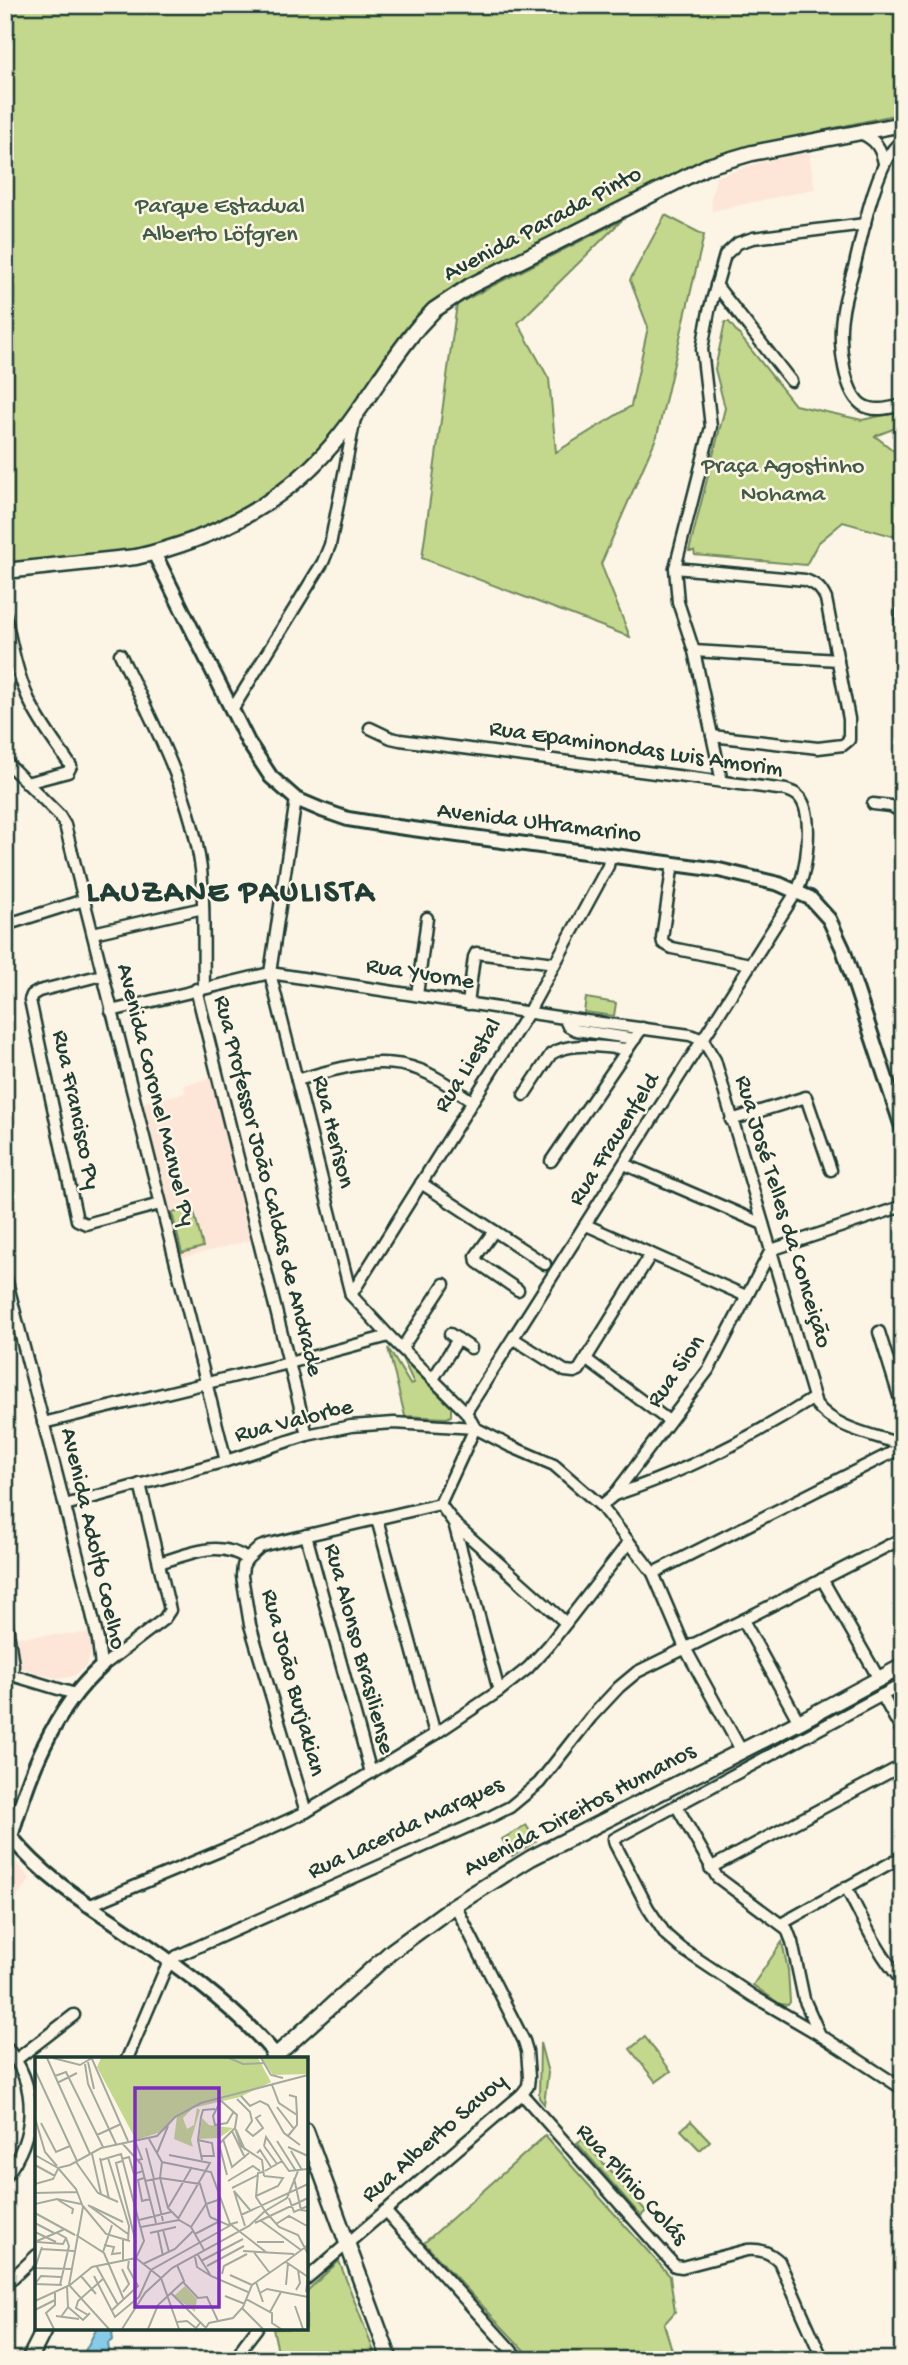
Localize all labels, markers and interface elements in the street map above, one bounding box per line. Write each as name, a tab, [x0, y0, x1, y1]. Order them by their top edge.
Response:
street label: Avenida Parada Pinto	[439, 160, 647, 290]
park label: Parque Estadual Alberto Löfgren	[134, 193, 305, 250]
park label: Praça Agostinho Nohama	[700, 453, 865, 510]
street label: Rua Epaminondas Luis Amorim	[487, 715, 785, 785]
street label: Avenida Ultramarino	[435, 797, 643, 851]
district label: LAUZANE PAULISTA	[86, 875, 376, 913]
street label: Rua Yvorne	[364, 952, 477, 998]
street label: Avenida Coronel Manuel Py	[108, 961, 202, 1229]
street label: Rua Professor João Caldas de Andrade	[206, 993, 329, 1380]
street label: Rua Liestal	[428, 1013, 510, 1119]
street label: Rua Francisco Py	[44, 1028, 106, 1192]
street label: Rua Frauenfeld	[563, 1067, 668, 1212]
street label: Rua José Telles da Conceição	[727, 1072, 837, 1352]
street label: Rua Herison	[304, 1073, 360, 1192]
street label: Rua Sion	[641, 1329, 713, 1414]
street label: Rua Valorbe	[232, 1393, 357, 1451]
street label: Avenida Adolfo Coelho	[52, 1425, 132, 1653]
street label: Rua Alonso Brasiliense	[316, 1541, 400, 1758]
street label: Rua João Burjakian	[253, 1586, 331, 1780]
street label: Avenida Direitos Humanos	[459, 1737, 702, 1884]
street label: Rua Lacerda Marques	[304, 1770, 509, 1887]
inset map	[35, 2057, 308, 2330]
street label: Rua Alberto Savoy	[356, 2068, 514, 2210]
street label: Rua Plínio Colás	[569, 2118, 694, 2253]

